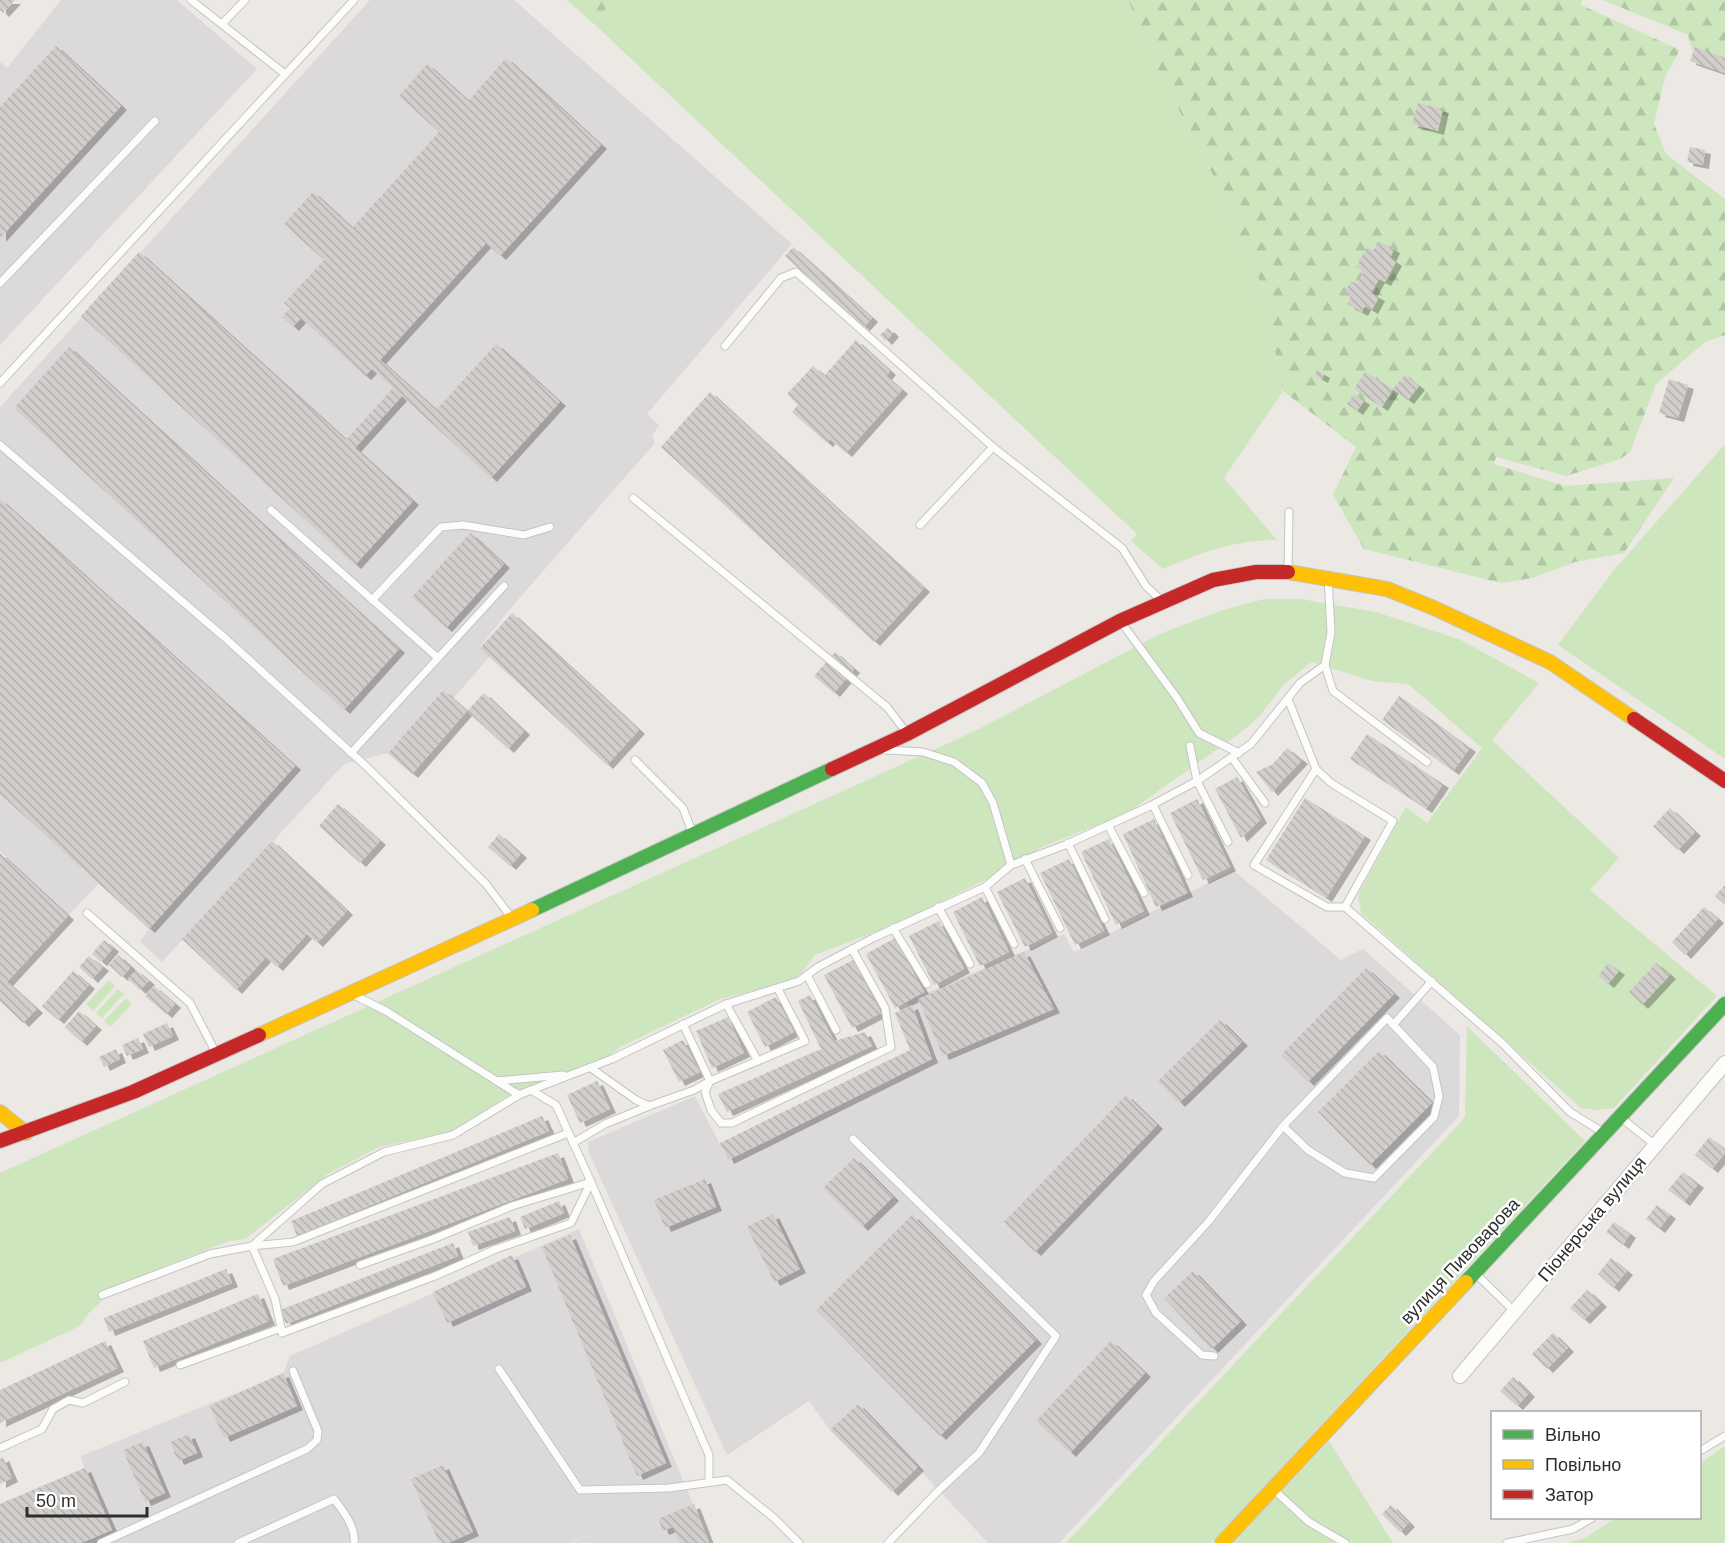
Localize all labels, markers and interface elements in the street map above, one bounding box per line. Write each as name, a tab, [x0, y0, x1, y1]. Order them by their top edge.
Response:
street label: Піонерська вулиця	[1534, 1152, 1650, 1286]
street label: вулиця Пивоварова	[1397, 1193, 1524, 1328]
legend	[1491, 1411, 1701, 1519]
text: Вільно	[1545, 1425, 1601, 1445]
text: Повільно	[1545, 1455, 1621, 1475]
scale bar	[27, 1480, 147, 1518]
text: Затор	[1545, 1485, 1594, 1505]
text: 50 m	[36, 1491, 76, 1511]

